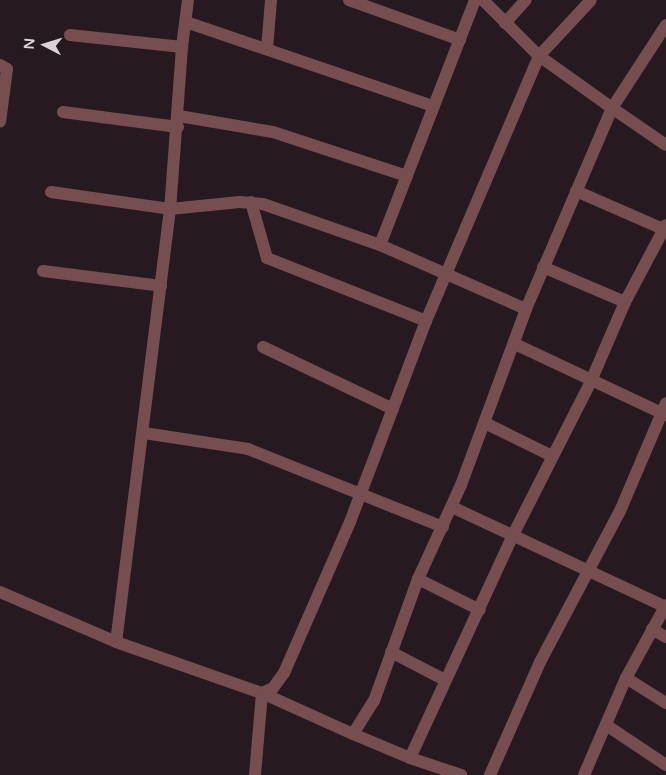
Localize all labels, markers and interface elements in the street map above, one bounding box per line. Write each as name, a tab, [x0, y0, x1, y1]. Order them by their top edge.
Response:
north arrow	[20, 20, 70, 70]
text: N	[21, 37, 39, 50]

